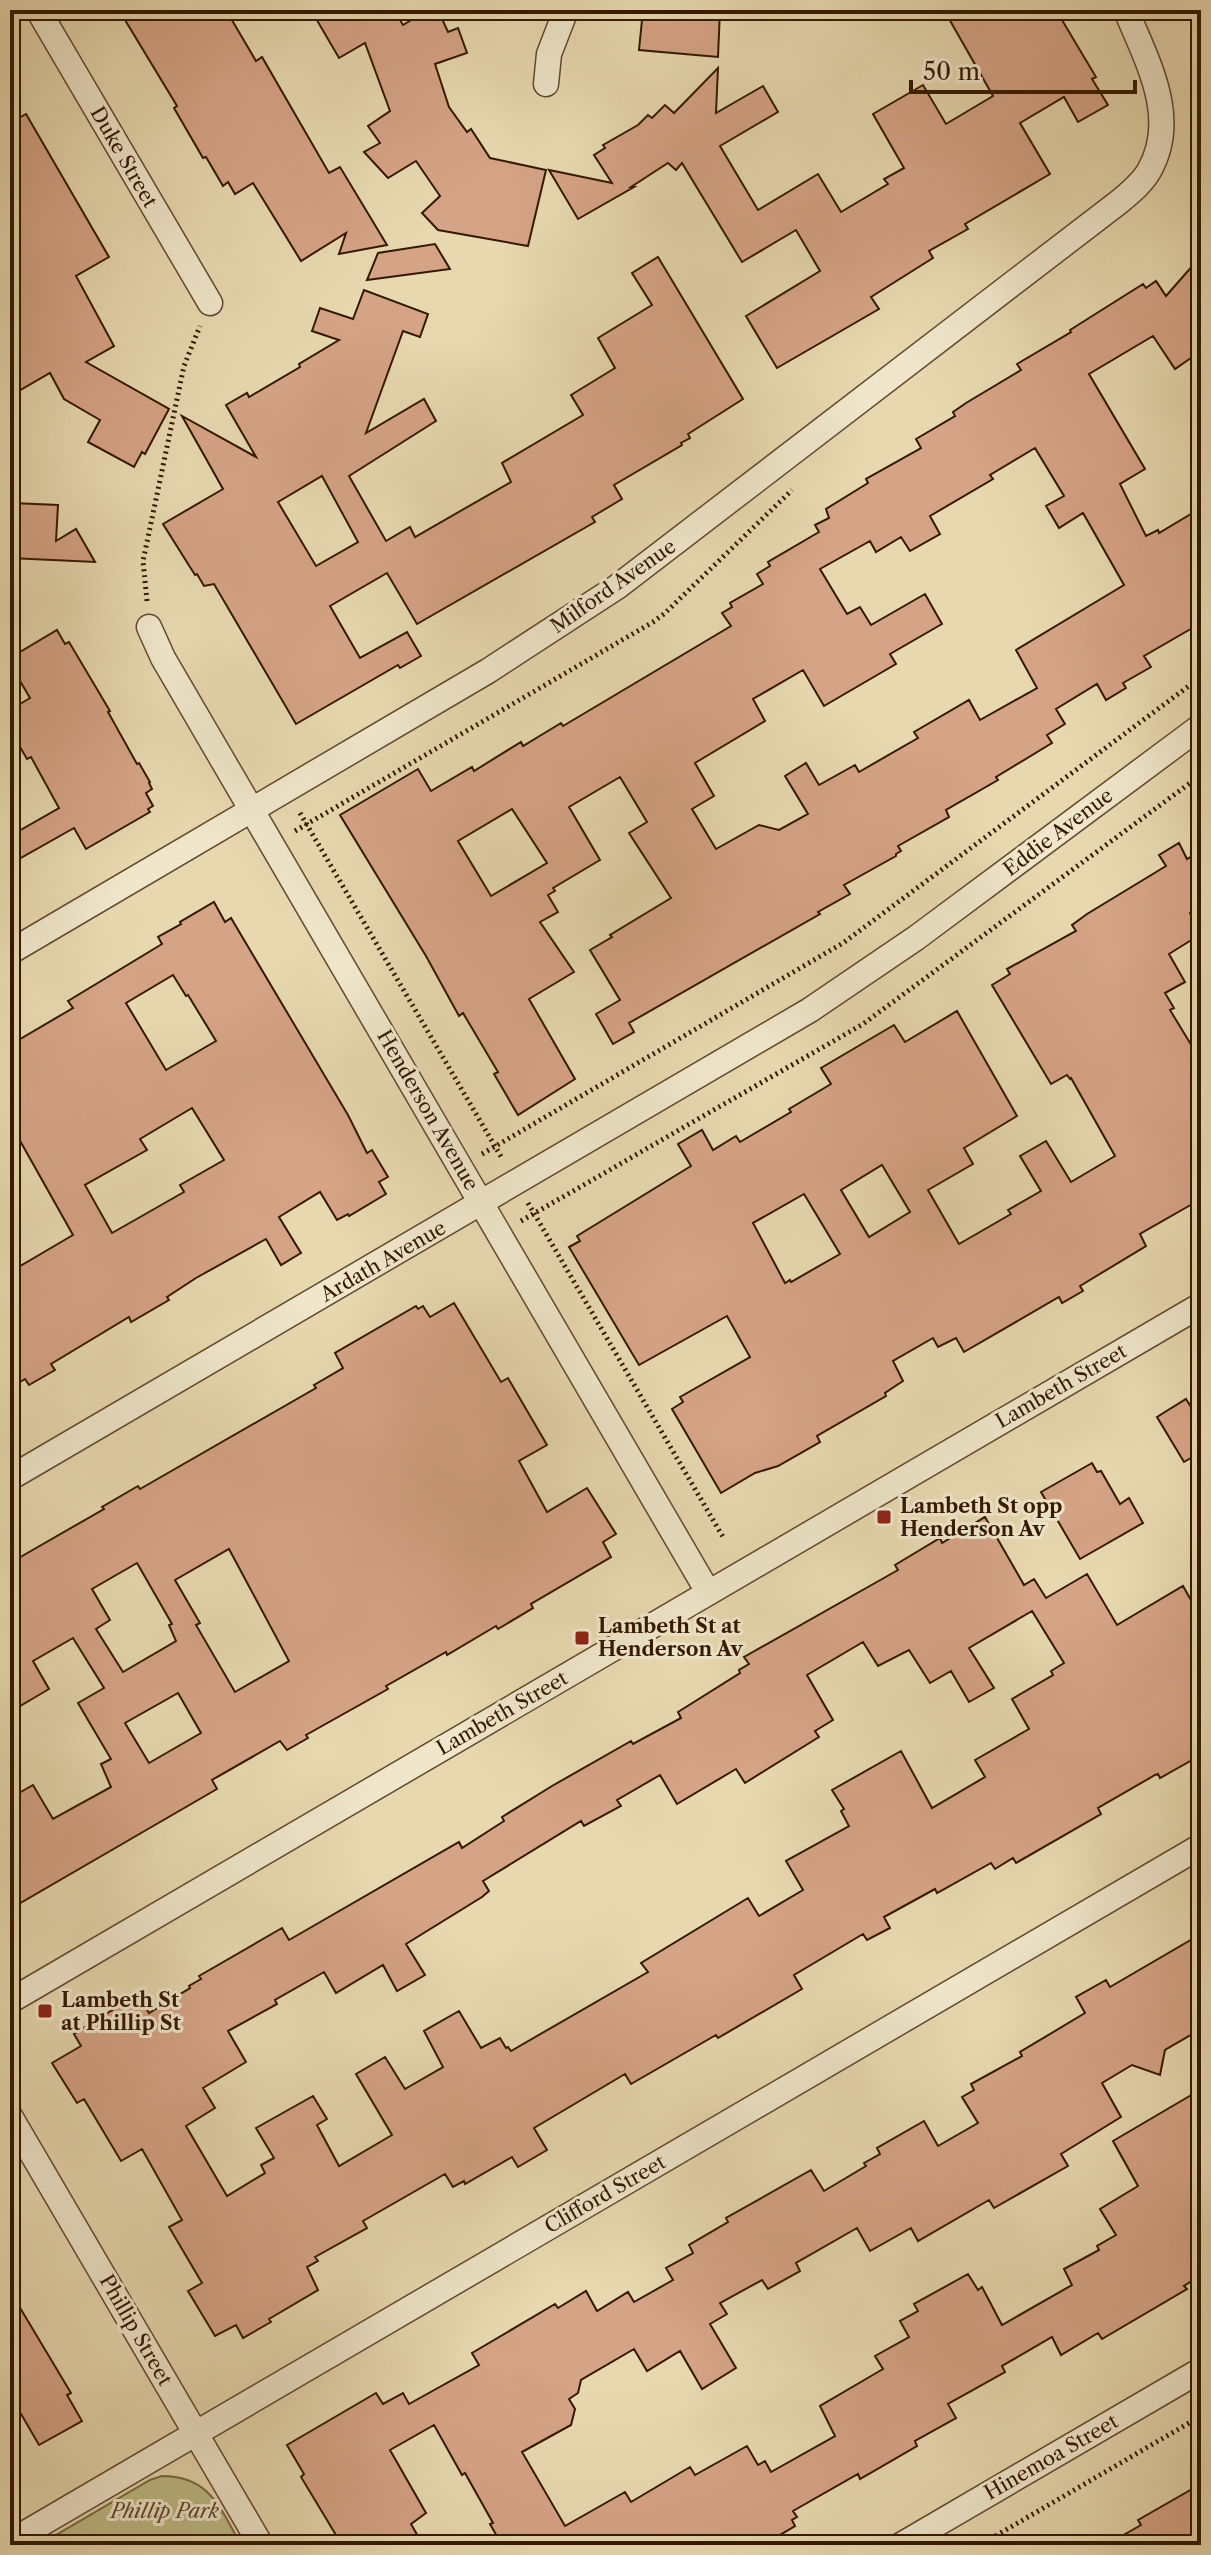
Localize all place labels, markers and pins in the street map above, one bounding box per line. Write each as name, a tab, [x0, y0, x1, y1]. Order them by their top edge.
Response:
place label: Lambeth St opp Henderson Av	[900, 1494, 1062, 1541]
marker: Lambeth St opp Henderson Av	[875, 1508, 893, 1526]
place label: Lambeth St at Henderson Av	[598, 1614, 744, 1661]
marker: Lambeth St at Henderson Av	[573, 1629, 591, 1647]
place label: Lambeth St at Phillip St	[61, 1988, 181, 2035]
marker: Lambeth St at Phillip St	[36, 2002, 54, 2020]

